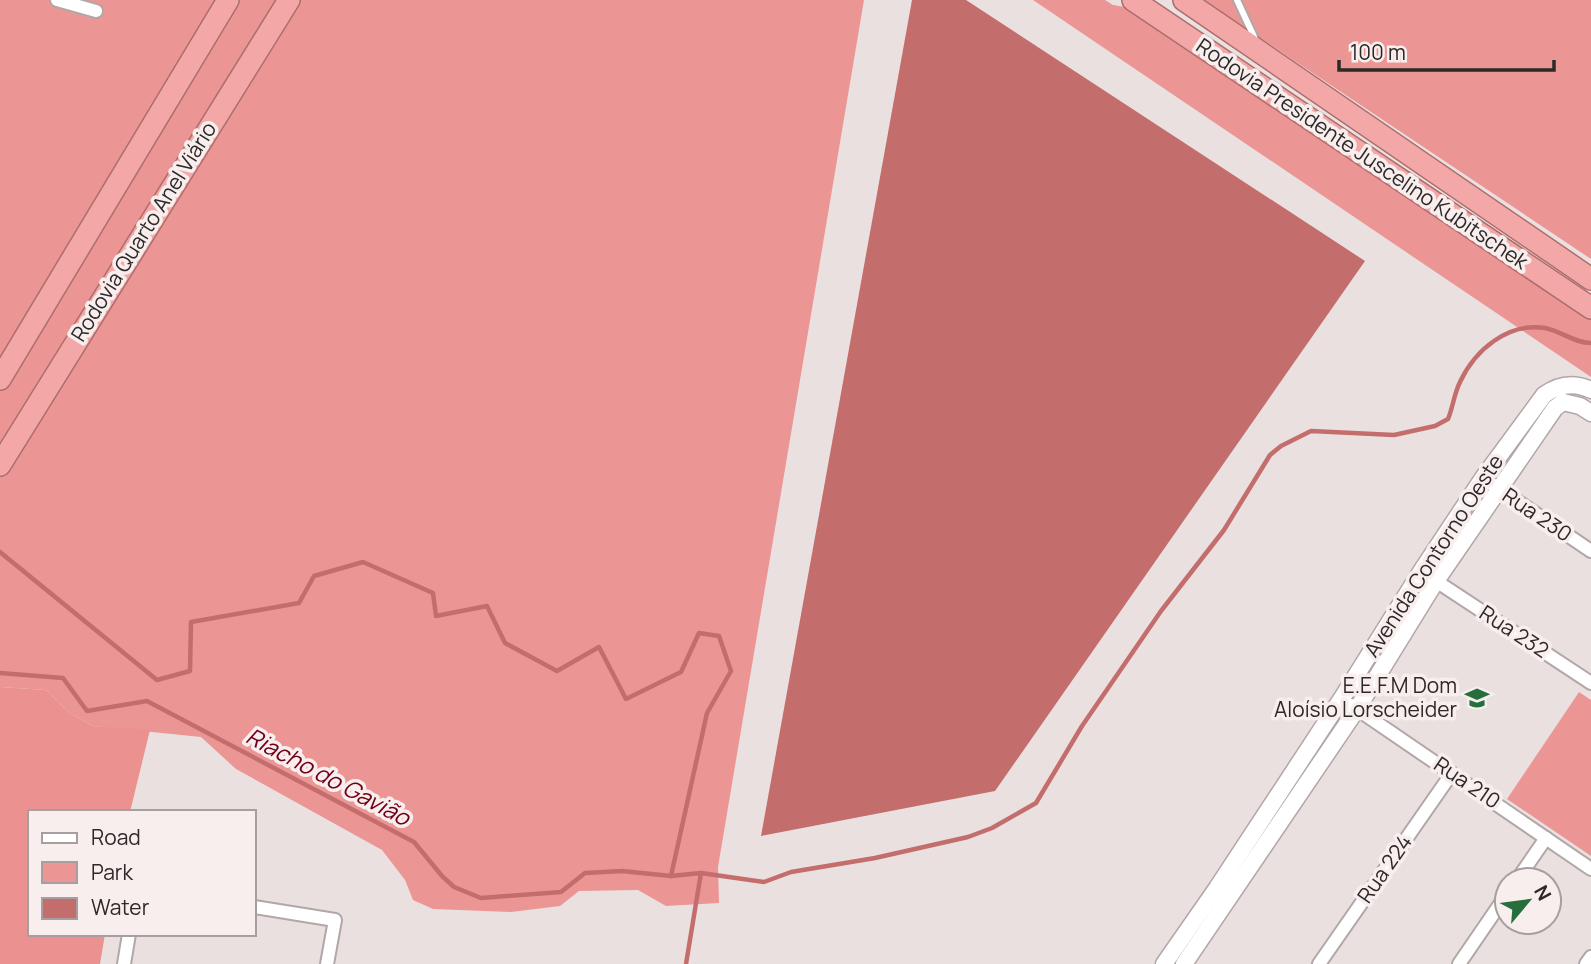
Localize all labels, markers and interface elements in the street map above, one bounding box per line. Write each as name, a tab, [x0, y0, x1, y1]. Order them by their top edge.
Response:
scale bar	[1339, 28, 1554, 72]
street label: Rodovia Presidente Juscelino Kubitschek	[1191, 31, 1534, 275]
text: 100 m	[1350, 38, 1406, 66]
street label: Rodovia Quarto Anel Viário	[64, 116, 222, 347]
street label: Avenida Contorno Oeste	[1357, 449, 1509, 662]
street label: Rua 230	[1497, 481, 1578, 548]
street label: Rua 232	[1475, 598, 1555, 664]
place label: E.E.F.M Dom Aloísio Lorscheider	[1274, 671, 1457, 723]
school or university icon: E.E.F.M Dom Aloísio Lorscheider	[1463, 684, 1491, 712]
water label: Riacho do Gavião	[241, 719, 417, 833]
street label: Rua 210	[1429, 750, 1506, 815]
legend	[28, 810, 256, 936]
text: Road	[91, 823, 141, 851]
street label: Rua 224	[1350, 829, 1418, 908]
text: Park	[91, 858, 133, 886]
north arrow	[1493, 866, 1563, 936]
text: N	[1528, 880, 1558, 905]
text: Water	[91, 893, 150, 921]

